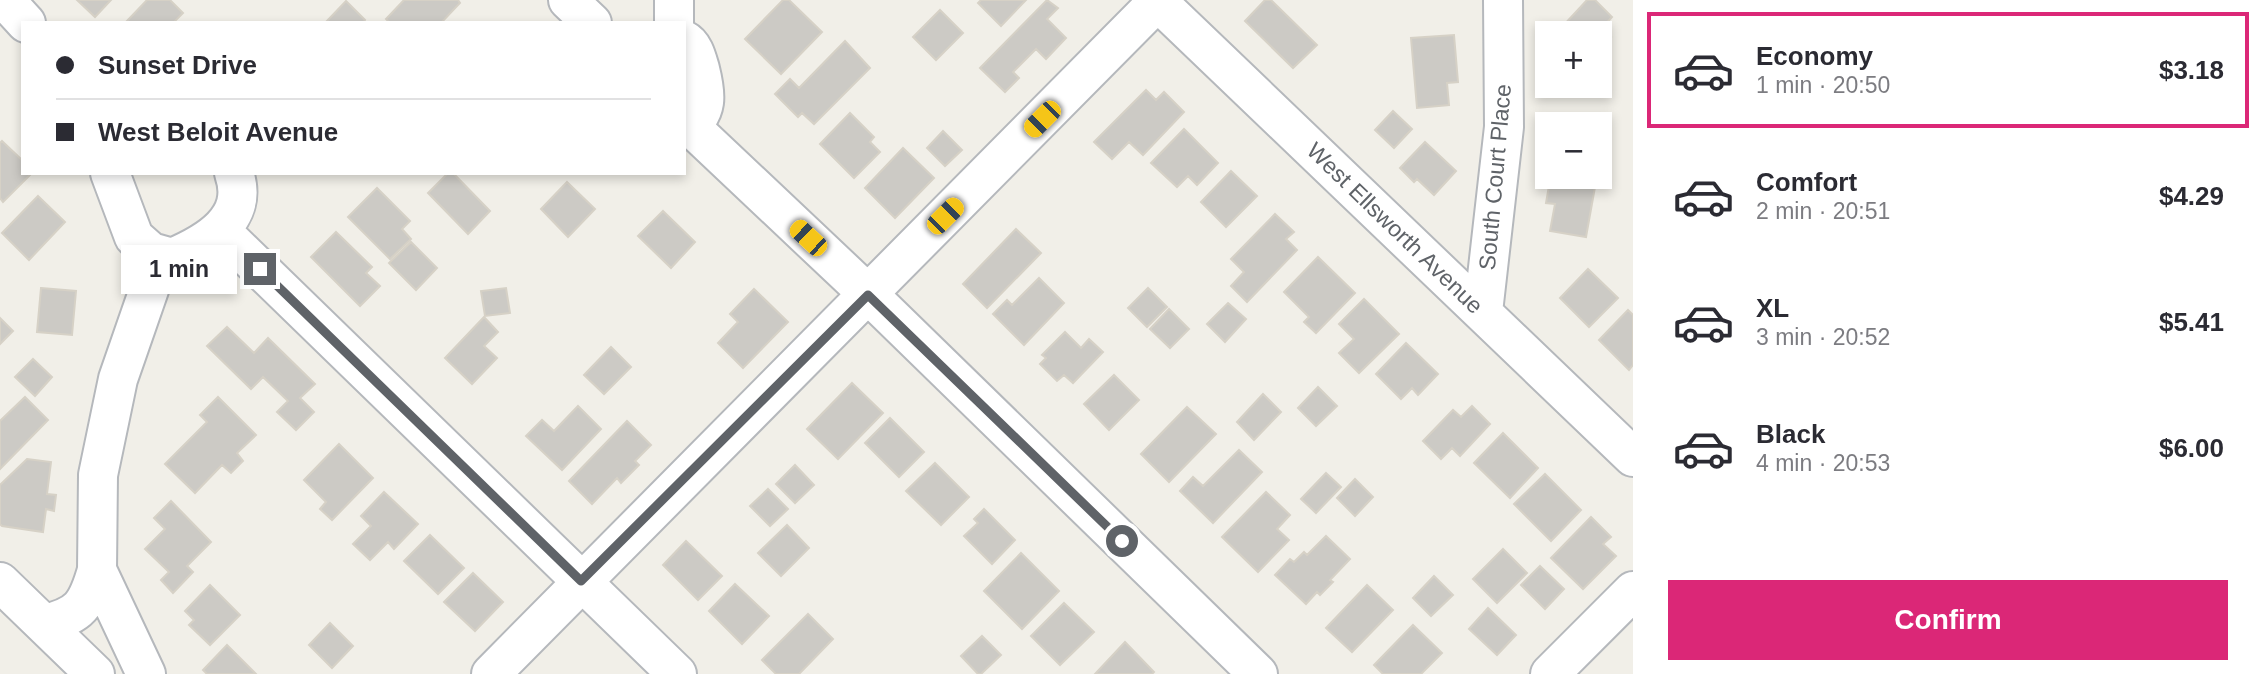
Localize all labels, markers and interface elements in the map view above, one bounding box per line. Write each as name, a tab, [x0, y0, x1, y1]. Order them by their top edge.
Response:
map controls	[1535, 21, 1612, 189]
button: +	[1535, 21, 1612, 98]
icon: car	[1672, 39, 1735, 102]
text: Economy	[1756, 41, 1873, 71]
text: Sunset Drive	[98, 50, 257, 80]
text: $3.18	[2159, 55, 2224, 85]
text: 1 min · 20:50	[1756, 72, 1890, 98]
street label: South Court Place	[1474, 83, 1516, 271]
car	[1020, 97, 1065, 141]
button: −	[1535, 112, 1612, 189]
text: West Beloit Avenue	[98, 117, 338, 147]
street label: West Ellsworth Avenue	[1302, 137, 1488, 319]
icon: car	[1672, 165, 1735, 228]
text: Comfort	[1756, 167, 1857, 197]
text: $4.29	[2159, 181, 2224, 211]
car	[923, 194, 968, 238]
text: 2 min · 20:51	[1756, 198, 1890, 224]
car	[786, 216, 831, 260]
callout: 1 min	[120, 244, 236, 294]
route end	[244, 253, 276, 285]
text: 1 min	[149, 256, 209, 282]
icon: car	[1672, 291, 1735, 354]
text: XL	[1756, 293, 1789, 323]
text: $5.41	[2159, 307, 2224, 337]
text: 3 min · 20:52	[1756, 324, 1890, 350]
icon: car	[1672, 417, 1735, 480]
text: Black	[1756, 419, 1825, 449]
text: $6.00	[2159, 433, 2224, 463]
text: 4 min · 20:53	[1756, 450, 1890, 476]
route start	[1106, 525, 1138, 557]
button: Confirm	[1668, 580, 2228, 660]

